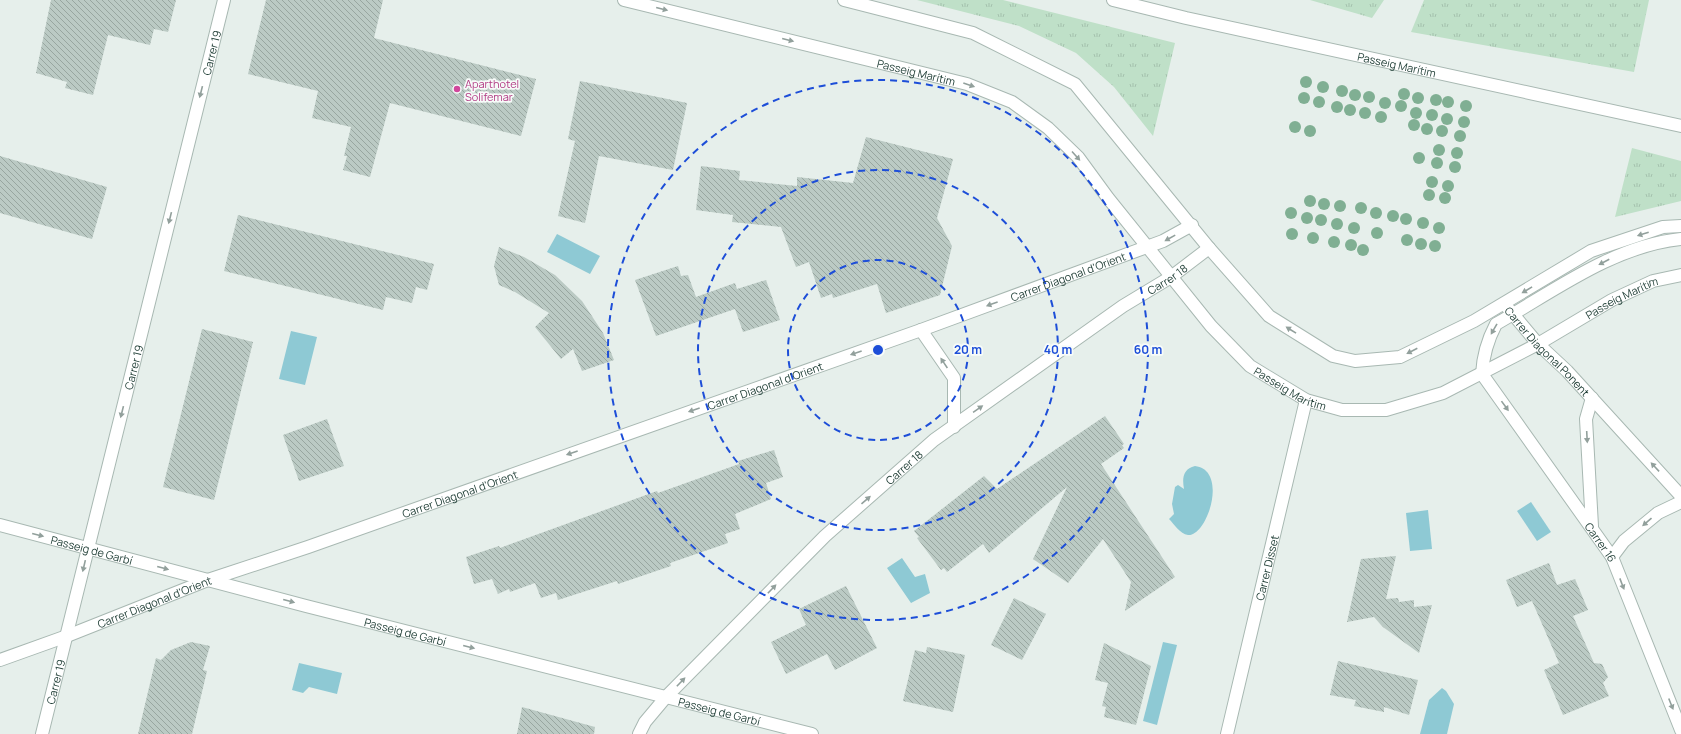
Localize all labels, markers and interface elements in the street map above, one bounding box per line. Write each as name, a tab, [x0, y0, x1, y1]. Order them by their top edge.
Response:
one-way arrow	[656, 7, 668, 13]
street label: Carrer 19	[198, 29, 224, 77]
one-way arrow	[782, 38, 795, 44]
street label: Passeig Marítim	[1356, 48, 1438, 80]
street label: Passeig Marítim	[876, 55, 957, 88]
place label: Aparthotel Solifemar	[465, 76, 519, 104]
one-way arrow	[963, 83, 975, 89]
marker: Aparthotel Solifemar	[452, 84, 462, 94]
one-way arrow	[198, 86, 204, 98]
one-way arrow	[1071, 151, 1081, 161]
one-way arrow	[167, 213, 173, 225]
one-way arrow	[1637, 231, 1649, 237]
one-way arrow	[1164, 234, 1176, 241]
street label: Carrer Diagonal d'Orient	[1008, 248, 1128, 304]
one-way arrow	[1599, 259, 1610, 266]
street label: Carrer 18	[1144, 260, 1190, 297]
street label: Passeig Marítim	[1582, 273, 1659, 322]
one-way arrow	[1521, 286, 1533, 293]
one-way arrow	[985, 301, 997, 307]
street label: Carrer Diagonal Ponent	[1502, 303, 1593, 399]
one-way arrow	[1490, 323, 1497, 335]
one-way arrow	[1286, 326, 1296, 334]
text: 20 m	[954, 341, 982, 358]
text: 40 m	[1044, 341, 1072, 358]
text: 60 m	[1134, 341, 1162, 358]
street label: Carrer 19	[120, 343, 146, 391]
centre of rings	[871, 343, 885, 357]
one-way arrow	[1406, 347, 1418, 354]
one-way arrow	[850, 350, 862, 356]
street label: Carrer Diagonal d'Orient	[705, 358, 825, 413]
one-way arrow	[940, 358, 948, 368]
street label: Passeig Marítim	[1251, 363, 1328, 413]
one-way arrow	[1501, 400, 1509, 411]
one-way arrow	[973, 405, 983, 413]
one-way arrow	[118, 406, 124, 419]
one-way arrow	[688, 407, 700, 413]
one-way arrow	[1584, 431, 1591, 443]
street label: Carrer 18	[882, 446, 925, 487]
one-way arrow	[565, 451, 577, 457]
one-way arrow	[1650, 462, 1659, 472]
street label: Carrer Diagonal d'Orient	[400, 466, 519, 521]
one-way arrow	[861, 495, 871, 504]
one-way arrow	[1642, 517, 1653, 526]
street label: Carrer 16	[1582, 519, 1621, 564]
street label: Passeig de Garbí	[49, 531, 135, 567]
one-way arrow	[32, 532, 44, 538]
street label: Carrer Disset	[1251, 533, 1281, 602]
one-way arrow	[80, 560, 86, 572]
one-way arrow	[158, 565, 170, 571]
street label: Carrer Diagonal d'Orient	[95, 572, 213, 631]
one-way arrow	[1619, 578, 1625, 589]
one-way arrow	[767, 584, 777, 594]
one-way arrow	[283, 599, 295, 605]
street label: Passeig de Garbí	[363, 614, 448, 649]
one-way arrow	[463, 645, 476, 651]
street label: Carrer 19	[42, 658, 68, 706]
one-way arrow	[676, 677, 686, 687]
street label: Passeig de Garbí	[677, 693, 762, 728]
one-way arrow	[1668, 699, 1674, 711]

